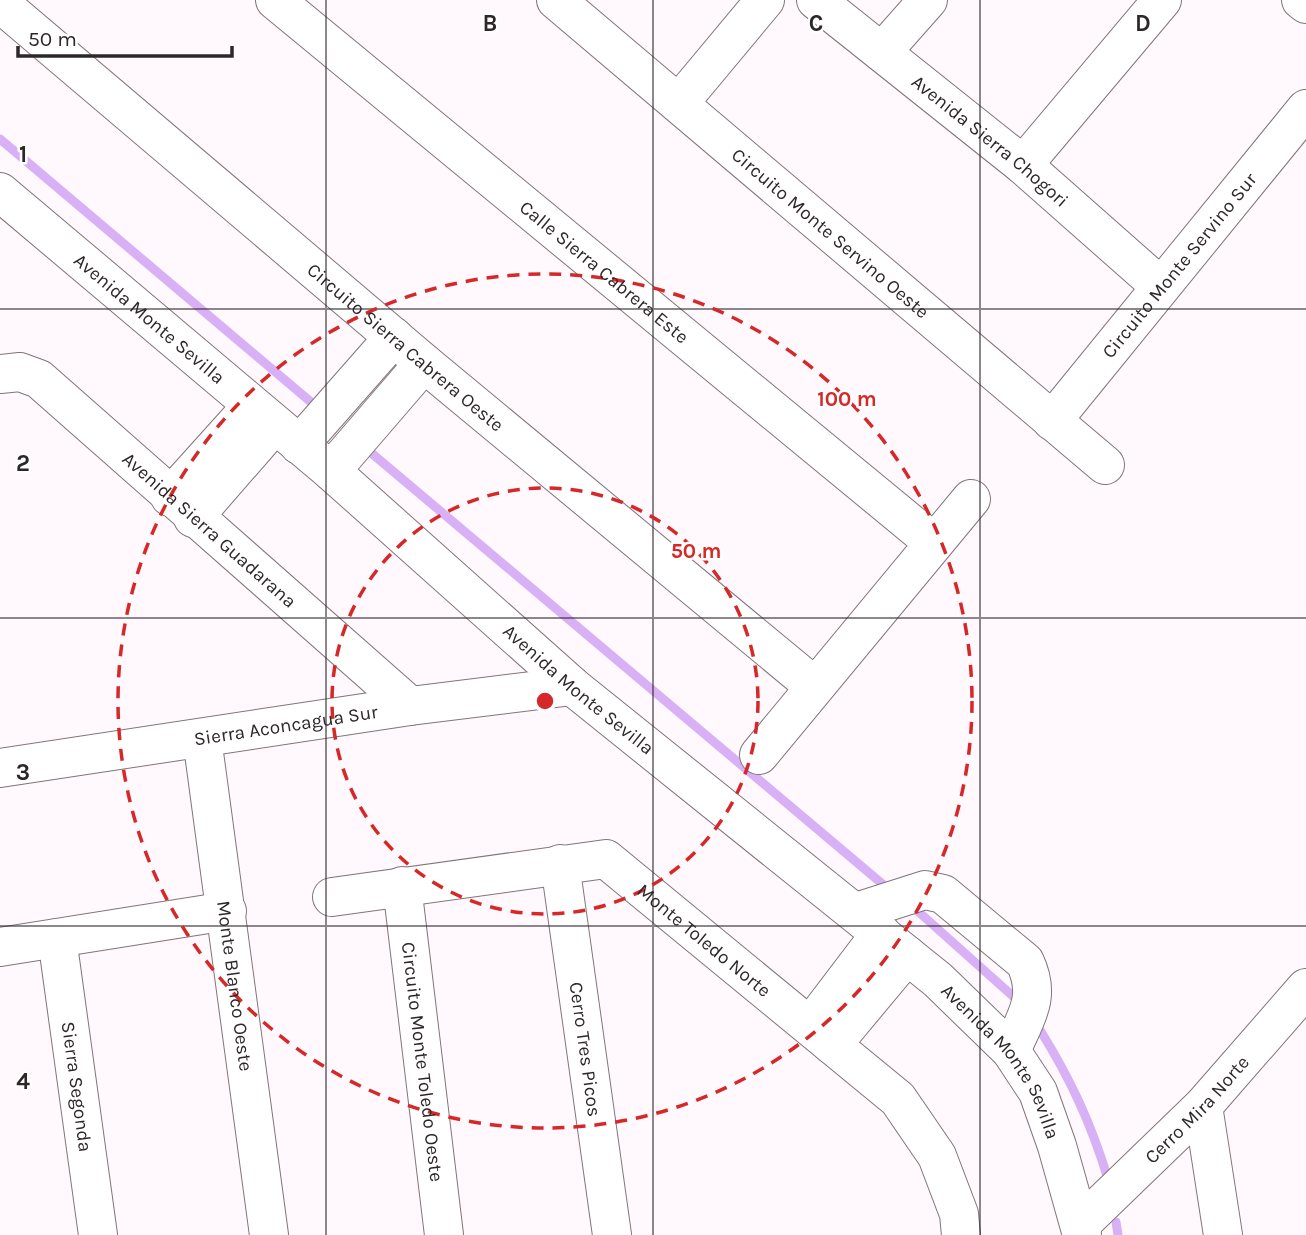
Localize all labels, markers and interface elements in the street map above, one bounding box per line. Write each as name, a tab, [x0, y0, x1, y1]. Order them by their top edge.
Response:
text: B	[483, 10, 497, 37]
text: C	[809, 10, 823, 37]
text: D	[1135, 10, 1151, 37]
scale bar	[18, 14, 231, 58]
text: 50 m	[28, 27, 77, 51]
street label: Avenida Sierra Chogori	[907, 71, 1073, 212]
text: 1	[19, 141, 27, 168]
street label: Circuito Monte Servino Oeste	[727, 144, 933, 323]
street label: Circuito Monte Servino Sur	[1098, 169, 1262, 363]
street label: Calle Sierra Cabrera Este	[515, 196, 693, 348]
street label: Avenida Monte Sevilla	[69, 249, 229, 389]
street label: Circuito Sierra Cabrera Oeste	[303, 259, 508, 436]
text: 100 m	[817, 387, 877, 411]
street label: Avenida Sierra Guadarana	[118, 448, 300, 613]
text: 2	[16, 450, 30, 477]
text: 50 m	[671, 539, 721, 563]
street label: Avenida Monte Sevilla	[498, 620, 658, 759]
centre of rings	[533, 689, 557, 713]
street label: Sierra Aconcagua Sur	[192, 701, 379, 751]
text: 3	[16, 759, 30, 786]
street label: Monte Toledo Norte	[633, 879, 775, 1002]
street label: Monte Blanco Oeste	[212, 899, 257, 1073]
street label: Circuito Monte Toledo Oeste	[397, 941, 447, 1183]
street label: Avenida Monte Sevilla	[936, 979, 1064, 1142]
street label: Cerro Tres Picos	[565, 981, 605, 1118]
street label: Sierra Segonda	[57, 1020, 96, 1153]
street label: Cerro Mira Norte	[1141, 1051, 1254, 1168]
text: 4	[16, 1068, 30, 1095]

